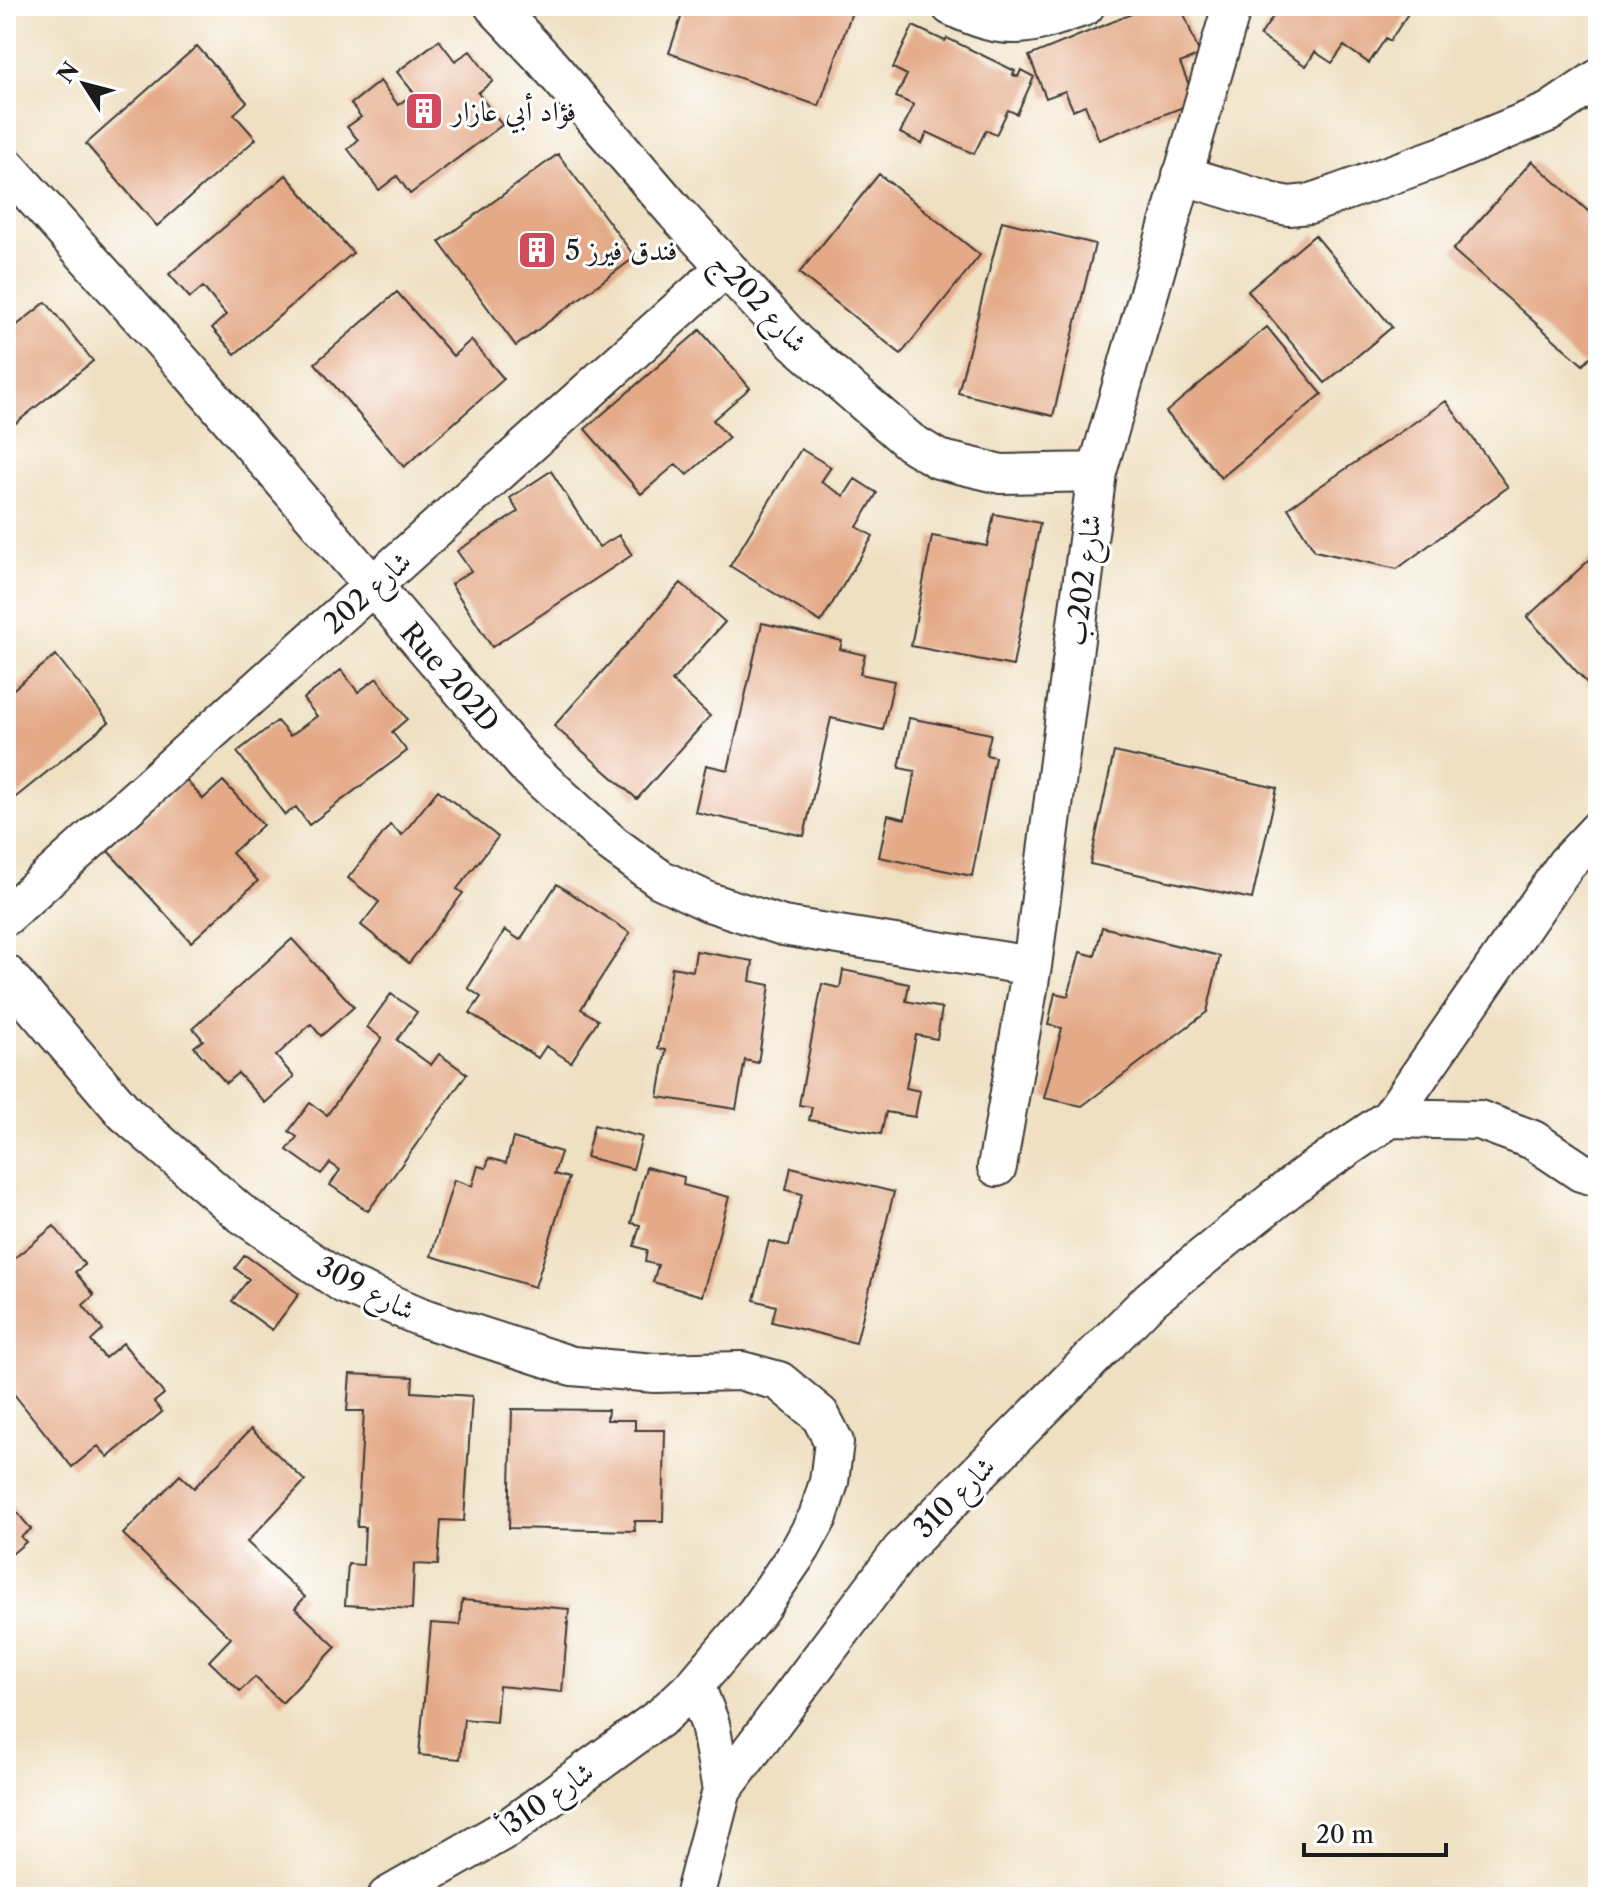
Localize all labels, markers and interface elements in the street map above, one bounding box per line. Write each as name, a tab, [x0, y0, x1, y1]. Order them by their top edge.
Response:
north arrow	[44, 44, 124, 124]
text: N	[52, 57, 85, 88]
building icon: فؤاد أبي عازار	[403, 90, 445, 132]
place label: فؤاد أبي عازار	[449, 92, 576, 134]
building icon: فندق فيرز 5	[516, 229, 558, 271]
place label: فندق فيرز 5	[565, 233, 677, 267]
street label: شارع 202ج	[699, 245, 815, 365]
street label: شارع 202ب	[1058, 512, 1115, 648]
street label: شارع 202	[316, 544, 422, 645]
street label: Rue 202D	[393, 615, 507, 739]
street label: شارع 309	[308, 1249, 421, 1333]
street label: شارع 310	[906, 1449, 1007, 1550]
street label: شارع 310أ	[491, 1753, 604, 1850]
scale bar	[1304, 1807, 1446, 1857]
text: 20 m	[1316, 1820, 1374, 1849]

